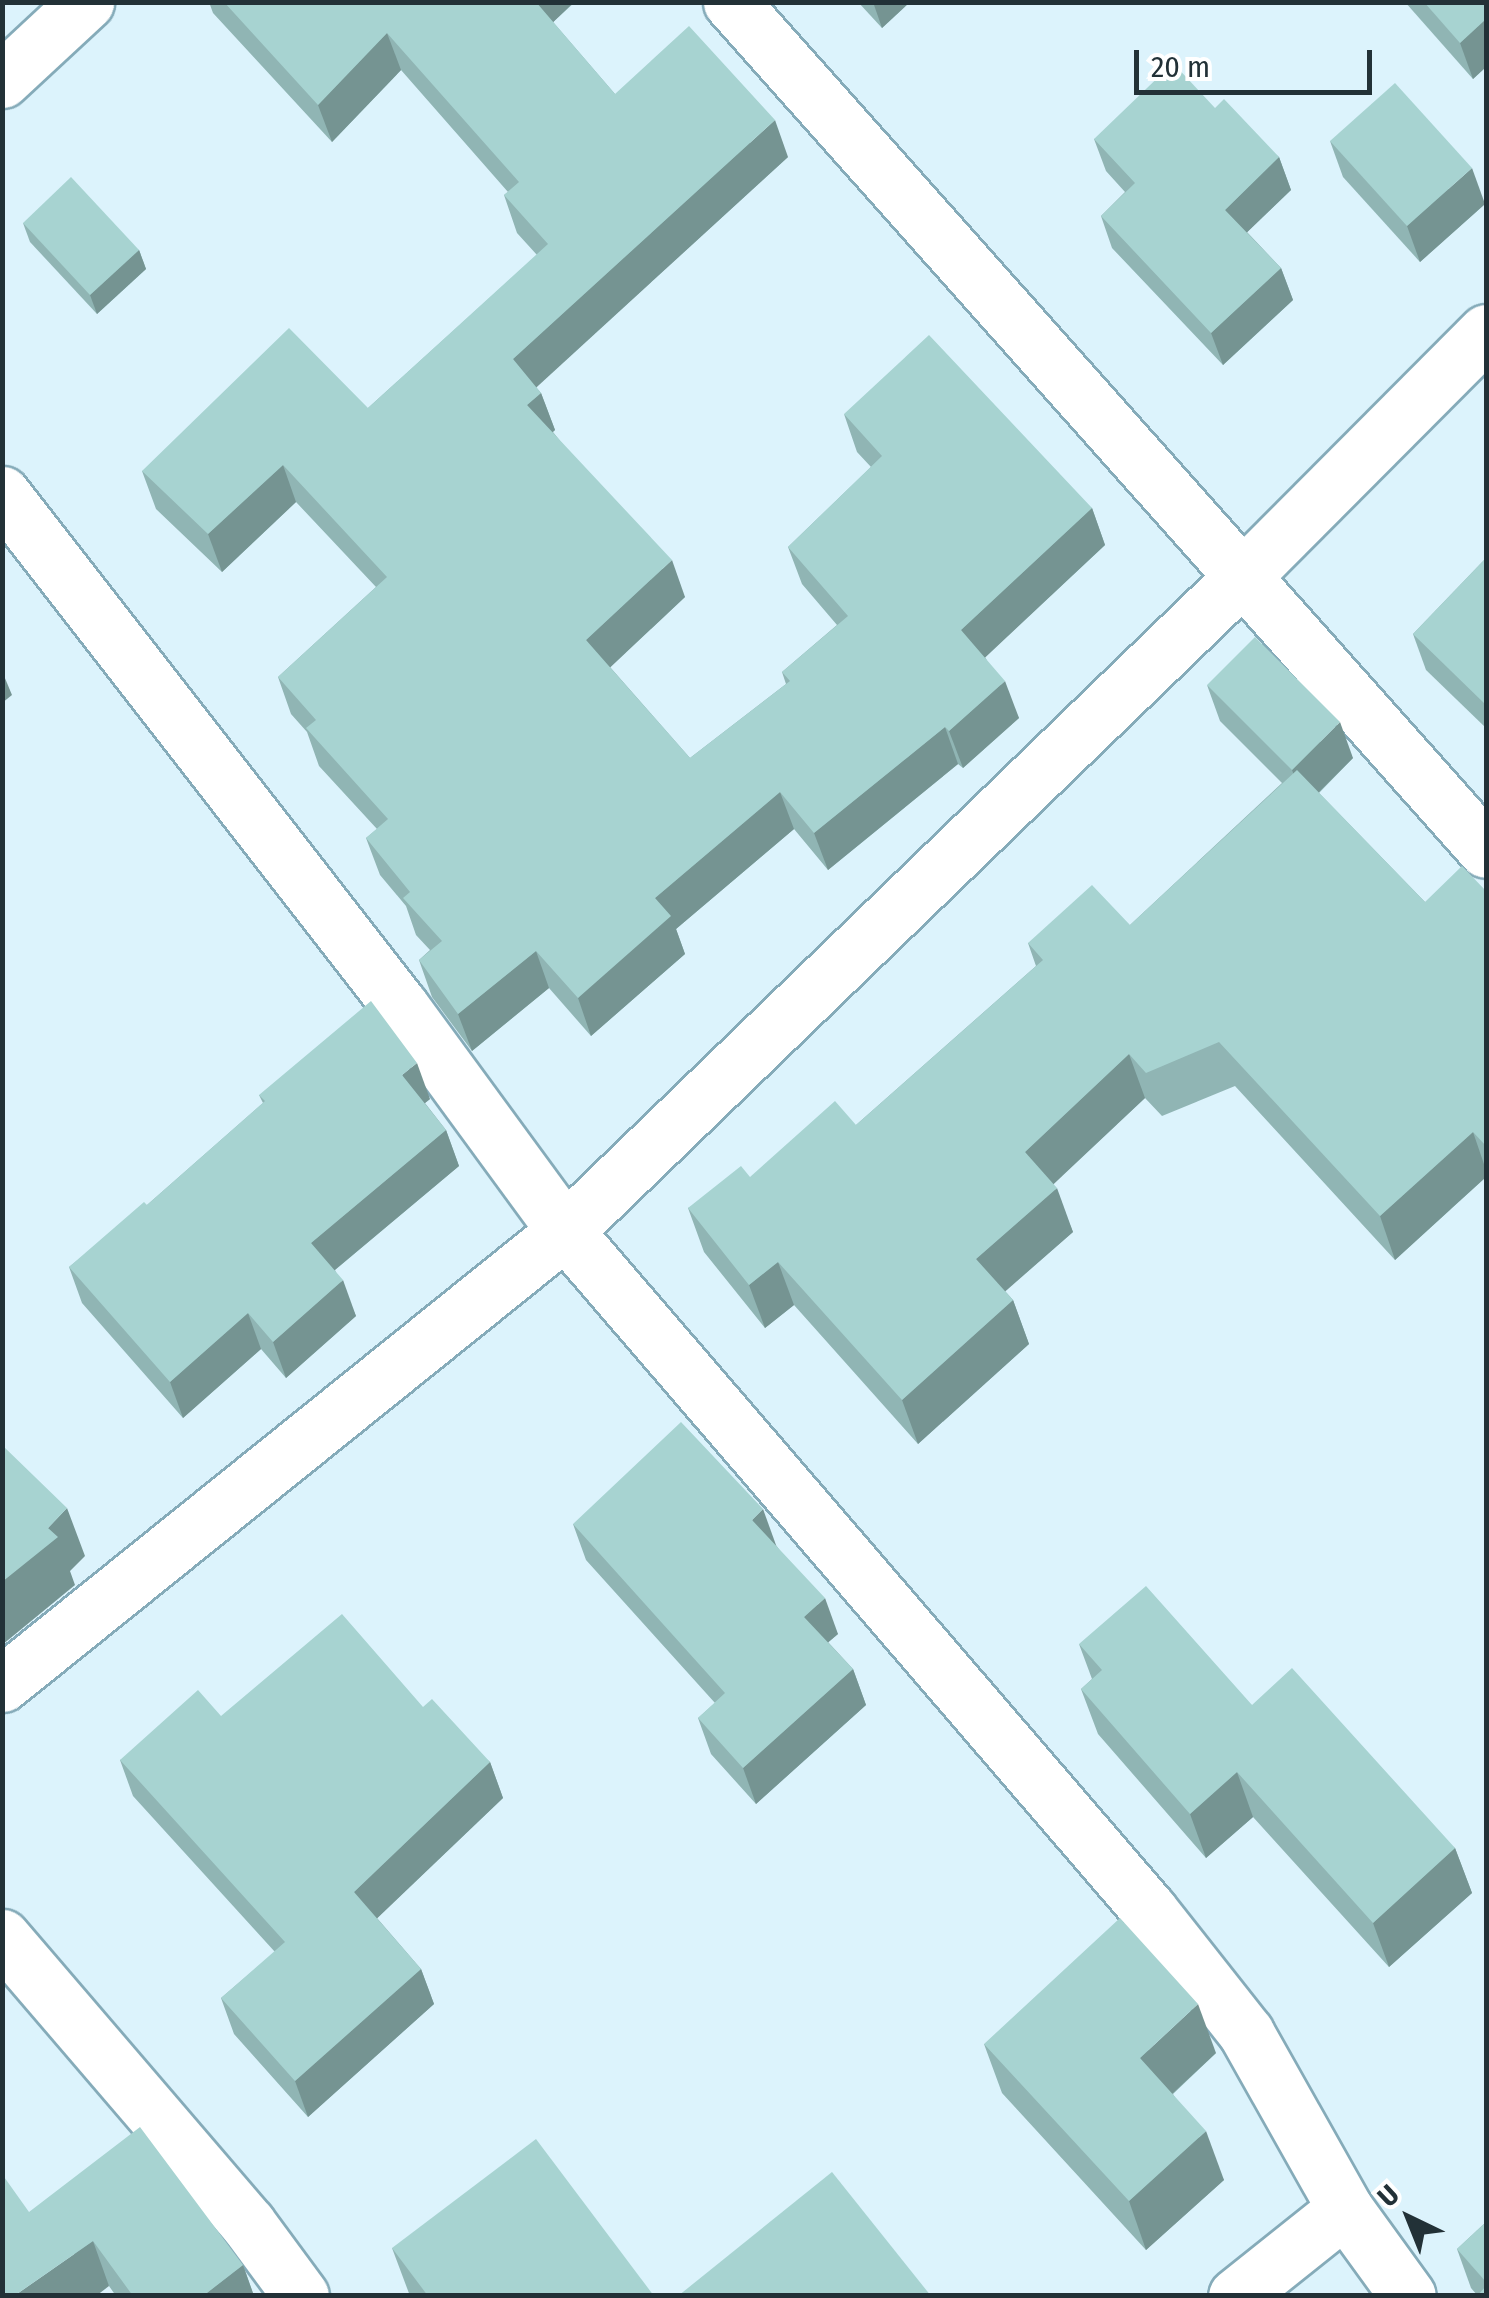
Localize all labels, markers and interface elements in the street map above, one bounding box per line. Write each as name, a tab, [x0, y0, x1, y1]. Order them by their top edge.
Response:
scale bar	[1139, 30, 1376, 92]
text: 20 m	[1151, 49, 1210, 85]
north arrow	[1359, 2168, 1459, 2268]
text: U	[1371, 2178, 1405, 2213]

